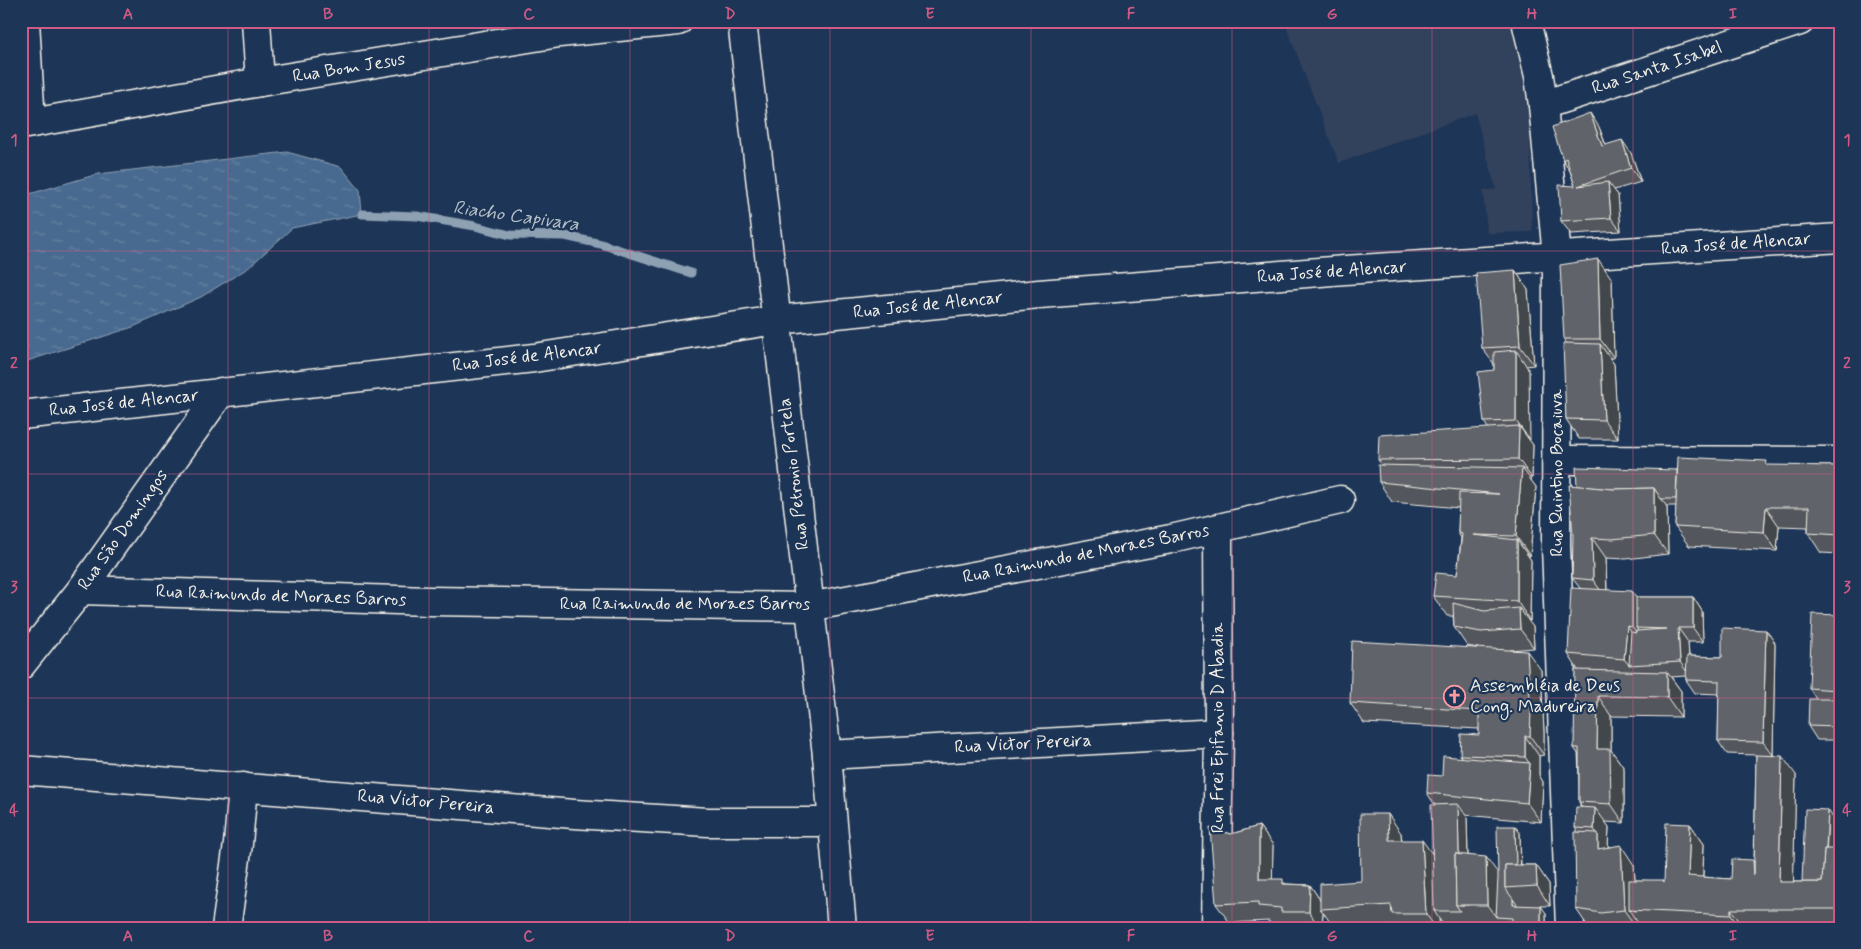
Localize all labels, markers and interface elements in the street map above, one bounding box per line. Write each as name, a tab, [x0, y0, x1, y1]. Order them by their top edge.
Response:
text: A	[123, 4, 133, 25]
text: B	[323, 4, 333, 25]
text: C	[523, 4, 535, 25]
text: D	[724, 4, 736, 25]
text: E	[925, 4, 935, 25]
text: F	[1127, 4, 1136, 25]
text: G	[1327, 4, 1338, 25]
text: H	[1527, 4, 1538, 25]
text: I	[1729, 4, 1738, 25]
street label: Rua Santa Isabel	[1589, 36, 1725, 100]
street label: Rua Bom Jesus	[291, 47, 407, 89]
text: 1	[10, 130, 18, 151]
text: 1	[1843, 130, 1851, 151]
water label: Riacho Capivara	[452, 195, 581, 237]
street label: Rua José de Alencar	[1660, 227, 1812, 261]
street label: Rua José de Alencar	[1256, 255, 1408, 289]
street label: Rua José de Alencar	[852, 285, 1004, 325]
street label: Rua José de Alencar	[451, 336, 603, 378]
text: 2	[10, 353, 18, 374]
text: 2	[1843, 353, 1851, 374]
street label: Rua José de Alencar	[48, 383, 200, 423]
street label: Rua Quintino Bocaiuva	[1545, 389, 1569, 557]
street label: Rua Petronio Portela	[773, 397, 815, 551]
street label: Rua São Domingos	[72, 465, 174, 595]
street label: Rua Raimundo de Moraes Barros	[961, 518, 1211, 590]
text: 3	[10, 577, 18, 598]
text: 3	[1843, 577, 1851, 598]
street label: Rua Raimundo de Moraes Barros	[155, 580, 407, 612]
street label: Rua Raimundo de Moraes Barros	[560, 592, 810, 616]
street label: Rua Frei Epifanio D Abadia	[1206, 623, 1230, 833]
place label: Assembléia de Deus Cong. Madureira	[1470, 674, 1620, 720]
church icon: Assembléia de Deus Cong. Madureira	[1442, 684, 1466, 708]
street label: Rua Victor Pereira	[954, 728, 1092, 760]
street label: Rua Victor Pereira	[357, 784, 495, 820]
text: 4	[9, 800, 19, 821]
text: 4	[1842, 800, 1852, 821]
text: A	[123, 926, 133, 947]
text: B	[323, 926, 333, 947]
text: C	[523, 926, 535, 947]
text: D	[724, 926, 736, 947]
text: E	[925, 926, 935, 947]
text: F	[1127, 926, 1136, 947]
text: G	[1327, 926, 1338, 947]
text: H	[1527, 926, 1538, 947]
text: I	[1729, 926, 1738, 947]

